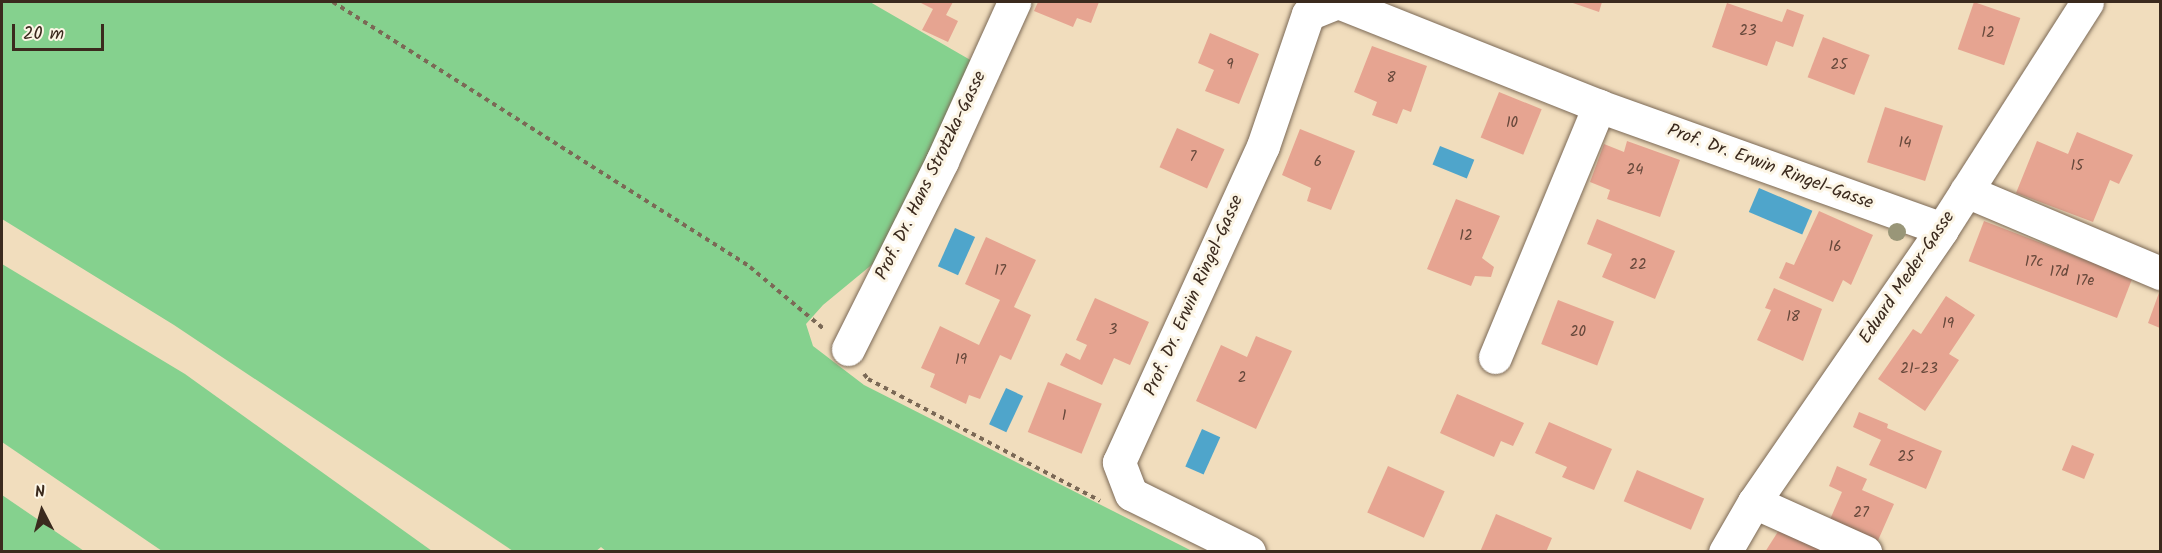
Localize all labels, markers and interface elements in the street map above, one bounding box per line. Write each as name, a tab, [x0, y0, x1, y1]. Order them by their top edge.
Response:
scale bar	[15, 12, 106, 50]
text: 20 m	[23, 20, 64, 49]
house number: 23	[1739, 23, 1757, 41]
house number: 12	[1981, 25, 1995, 43]
house number: 9	[1226, 57, 1234, 75]
house number: 25	[1831, 57, 1847, 75]
street label: Prof. Dr. Hans Strotzka-Gasse	[872, 68, 992, 284]
house number: 8	[1386, 70, 1396, 88]
house number: 10	[1506, 115, 1518, 133]
street label: Prof. Dr. Erwin Ringel-Gasse	[1664, 121, 1876, 215]
house number: 14	[1899, 135, 1911, 153]
house number: 7	[1190, 149, 1196, 167]
house number: 6	[1314, 154, 1322, 172]
house number: 15	[2071, 158, 2083, 176]
house number: 24	[1627, 162, 1643, 180]
street label: Prof. Dr. Erwin Ringel-Gasse	[1141, 192, 1249, 400]
street label: Eduard Meder-Gasse	[1856, 208, 1960, 348]
house number: 12	[1459, 228, 1473, 246]
house number: 16	[1828, 239, 1842, 257]
house number: 17c	[2025, 254, 2043, 272]
house number: 22	[1629, 257, 1647, 275]
house number: 17	[994, 263, 1006, 281]
house number: 17d	[2049, 264, 2069, 282]
house number: 17e	[2076, 273, 2094, 291]
house number: 18	[1786, 309, 1800, 327]
house number: 19	[1942, 316, 1954, 334]
house number: 3	[1109, 322, 1117, 340]
house number: 20	[1570, 324, 1586, 342]
house number: 19	[955, 352, 967, 370]
house number: 21-23	[1900, 361, 1938, 379]
house number: 2	[1238, 370, 1246, 388]
house number: 1	[1062, 408, 1066, 426]
house number: 25	[1898, 449, 1914, 467]
text: N	[34, 480, 46, 506]
north arrow	[12, 481, 72, 541]
house number: 27	[1853, 505, 1869, 523]

